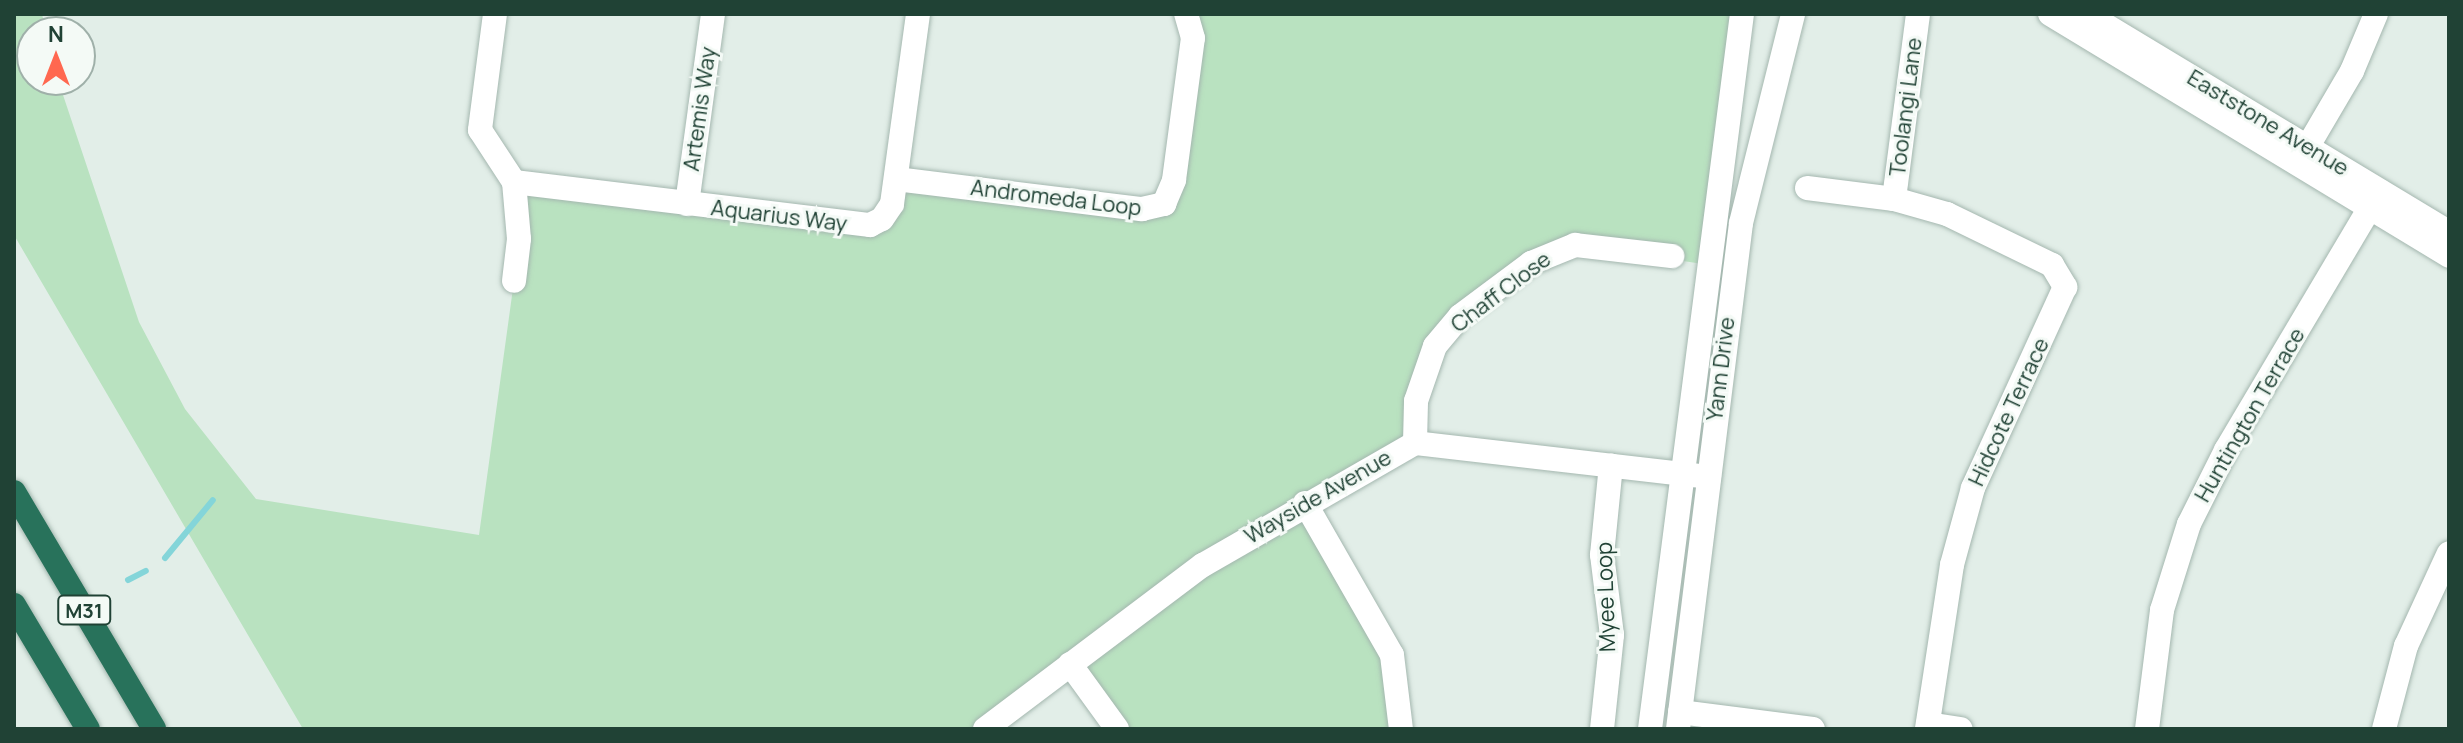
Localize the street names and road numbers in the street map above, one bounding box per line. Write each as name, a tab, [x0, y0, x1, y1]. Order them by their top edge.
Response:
street label: Toolangi Lane	[1884, 36, 1928, 178]
street label: Artemis Way	[678, 45, 722, 173]
street label: Eaststone Avenue	[2183, 64, 2353, 182]
street label: Andromeda Loop	[969, 174, 1143, 222]
street label: Aquarius Way	[709, 195, 849, 237]
street label: Chaff Close	[1446, 246, 1556, 338]
street label: Yann Drive	[1702, 315, 1740, 423]
street label: Huntington Terrace	[2189, 323, 2311, 507]
street label: Hidcote Terrace	[1963, 334, 2055, 490]
street label: Wayside Avenue	[1240, 444, 1396, 550]
street label: Myee Loop	[1591, 542, 1621, 652]
road number: M31	[56, 594, 112, 626]

